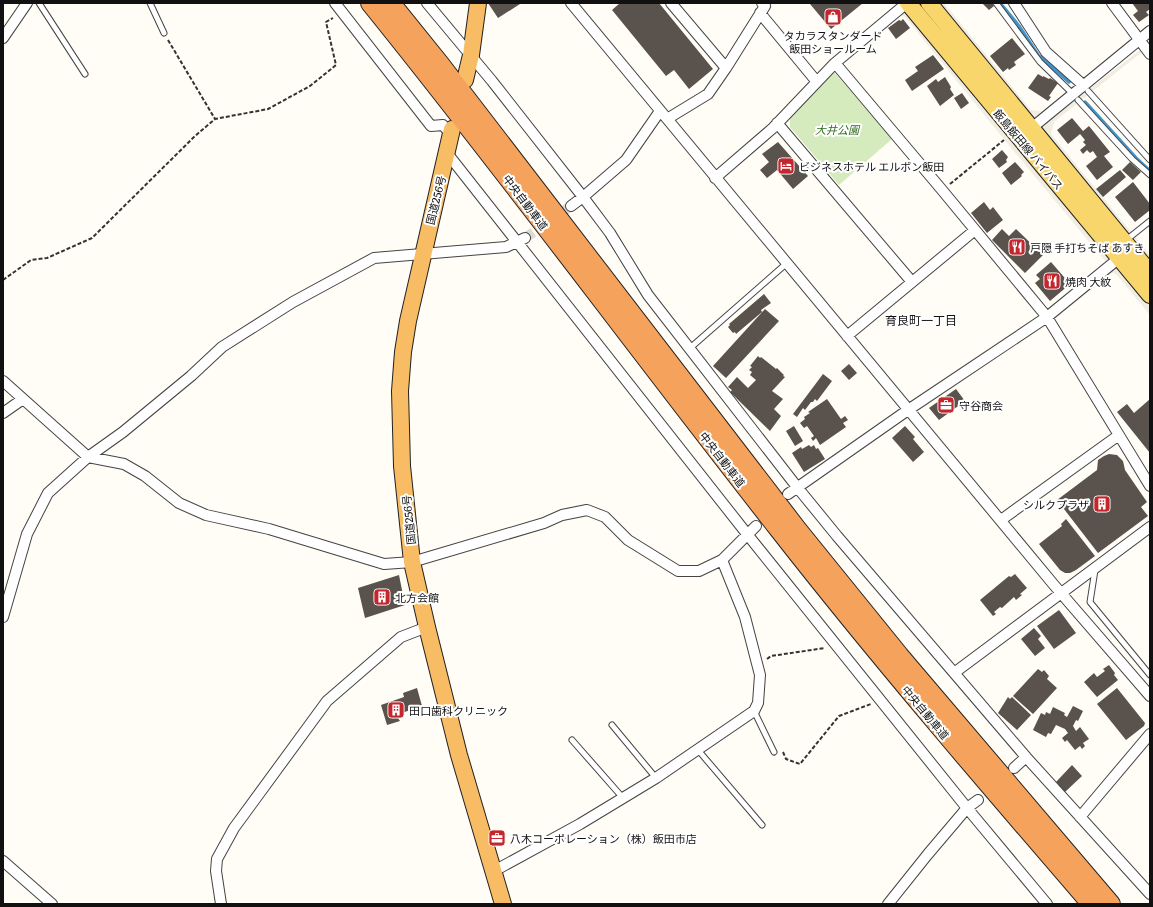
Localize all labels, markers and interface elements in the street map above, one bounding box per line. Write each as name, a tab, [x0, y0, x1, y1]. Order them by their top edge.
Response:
shop icon: タカラスタンダード 飯田ショールーム	[823, 7, 843, 27]
place label: タカラスタンダード 飯田ショールーム	[784, 27, 882, 56]
street label: 飯島飯田線 バイパス	[990, 105, 1068, 193]
park label: 大井公園	[815, 121, 861, 137]
hotel icon: ビジネスホテル エルボン飯田	[776, 156, 796, 176]
place label: ビジネスホテル エルボン飯田	[799, 158, 944, 174]
street label: 中央自動車道	[500, 171, 552, 233]
street label: 国道256号	[421, 174, 449, 226]
restaurant icon: 戸隠 手打ちそば あすき	[1007, 237, 1027, 257]
place label: 戸隠 手打ちそば あすき	[1030, 239, 1144, 255]
restaurant icon: 焼肉 大紋	[1042, 271, 1062, 291]
place label: 焼肉 大紋	[1065, 273, 1111, 289]
district label: 育良町一丁目	[885, 311, 957, 329]
office icon: 守谷商会	[936, 395, 956, 415]
place label: 守谷商会	[959, 397, 1003, 413]
street label: 中央自動車道	[696, 428, 750, 490]
street label: 国道256号	[397, 494, 419, 546]
building icon: シルクプラザ	[1092, 494, 1112, 514]
place label: シルクプラザ	[1023, 496, 1089, 512]
building icon: 北方会館	[372, 587, 392, 607]
place label: 北方会館	[395, 589, 439, 605]
street label: 中央自動車道	[899, 682, 953, 742]
building icon: 田口歯科クリニック	[386, 700, 406, 720]
place label: 田口歯科クリニック	[409, 702, 508, 718]
office icon: 八木コーポレーション（株）飯田市店	[487, 828, 507, 848]
place label: 八木コーポレーション（株）飯田市店	[510, 830, 697, 846]

